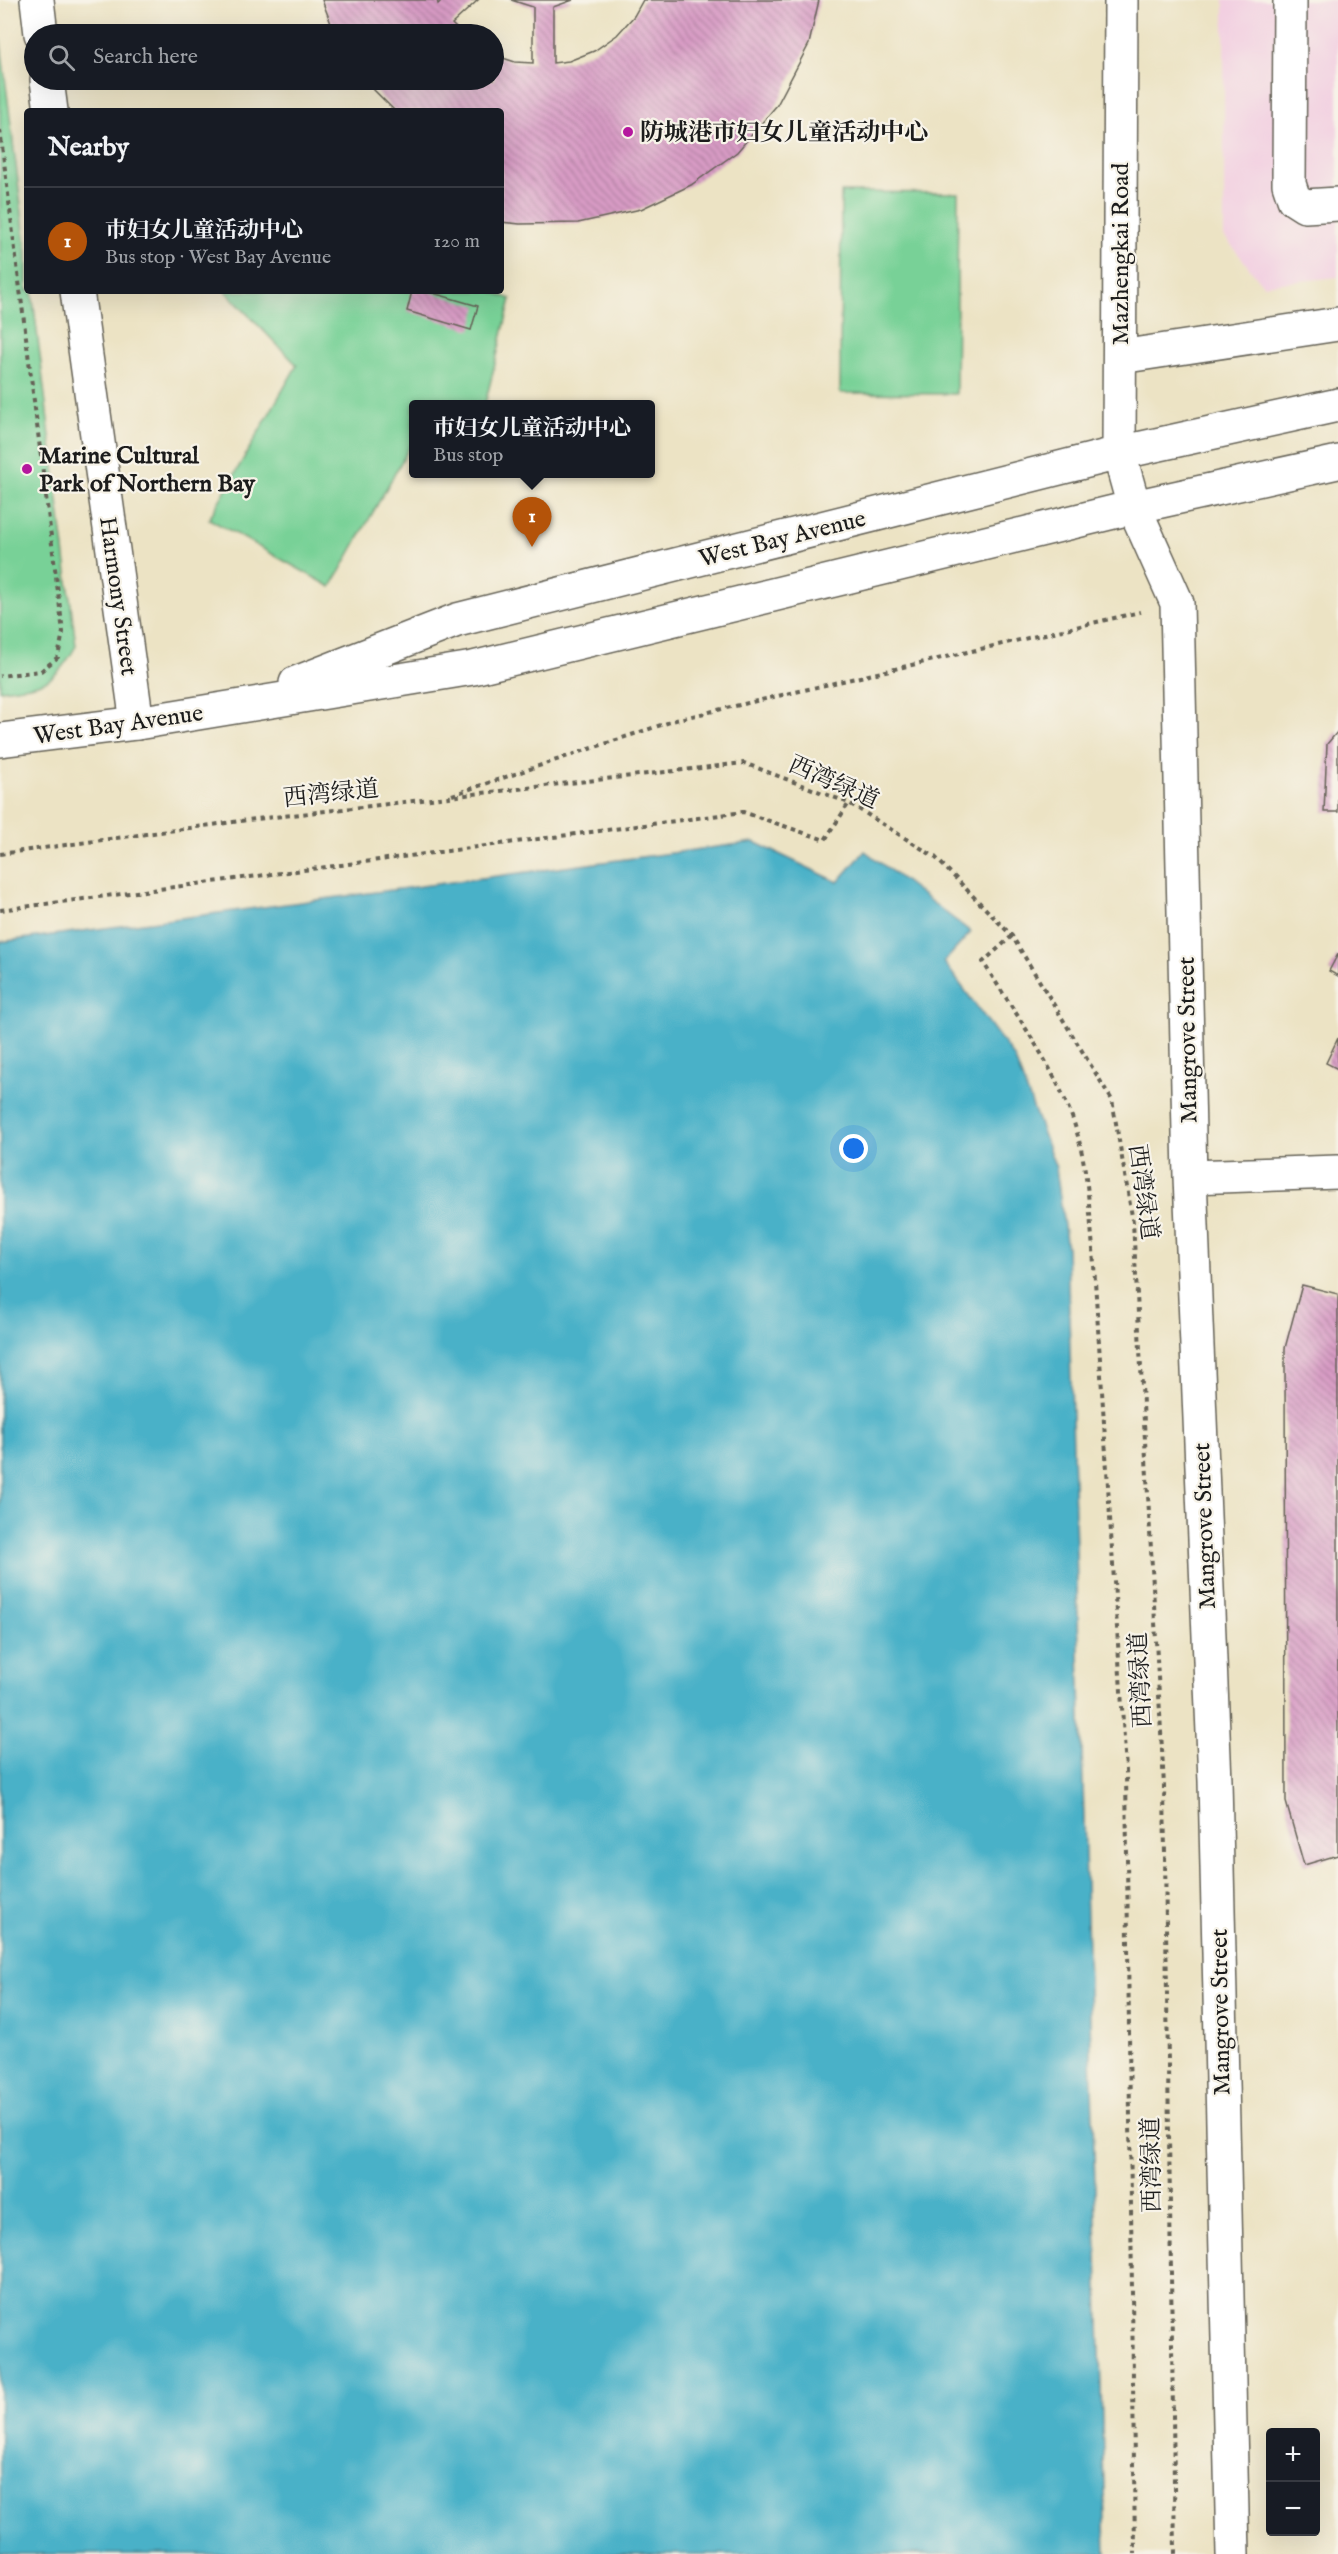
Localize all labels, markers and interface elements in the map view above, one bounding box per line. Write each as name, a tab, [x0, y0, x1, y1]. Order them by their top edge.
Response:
search box	[24, 24, 504, 90]
icon: search	[45, 41, 78, 74]
text: Search here	[93, 43, 198, 71]
place label: 防城港市妇女儿童活动中心	[640, 118, 928, 149]
marker: 防城港市妇女儿童活动中心	[621, 125, 635, 139]
text: Nearby	[48, 131, 129, 164]
street label: Mazhengkai Road	[1106, 162, 1137, 345]
text: 巿妇女儿童活动中心	[105, 217, 303, 245]
text: 1	[64, 229, 71, 254]
text: 120 m	[434, 229, 480, 254]
text: Bus stop · West Bay Avenue	[105, 245, 331, 270]
popup	[409, 400, 655, 478]
text: 巿妇女儿童活动中心	[433, 415, 631, 443]
place label: Marine Cultural Park of Northern Bay	[39, 441, 256, 500]
text: Bus stop	[433, 443, 503, 468]
marker: Marine Cultural Park of Northern Bay	[20, 462, 34, 476]
pin: 1	[512, 498, 552, 547]
street label: West Bay Avenue	[696, 504, 869, 575]
street label: Harmony Street	[91, 515, 144, 678]
street label: West Bay Avenue	[31, 698, 205, 753]
street label: 西湾绿道	[783, 750, 884, 817]
street label: 西湾绿道	[282, 774, 381, 815]
street label: Mangrove Street	[1172, 956, 1205, 1124]
your location	[839, 1134, 868, 1163]
street label: 西湾绿道	[1120, 1143, 1165, 1242]
street label: Mangrove Street	[1187, 1442, 1224, 1610]
street label: 西湾绿道	[1124, 1631, 1159, 1729]
street label: Mangrove Street	[1205, 1928, 1238, 2096]
street label: 西湾绿道	[1136, 2117, 1169, 2213]
map controls	[1266, 2428, 1320, 2536]
button: +	[1266, 2428, 1320, 2482]
button: −	[1266, 2482, 1320, 2536]

